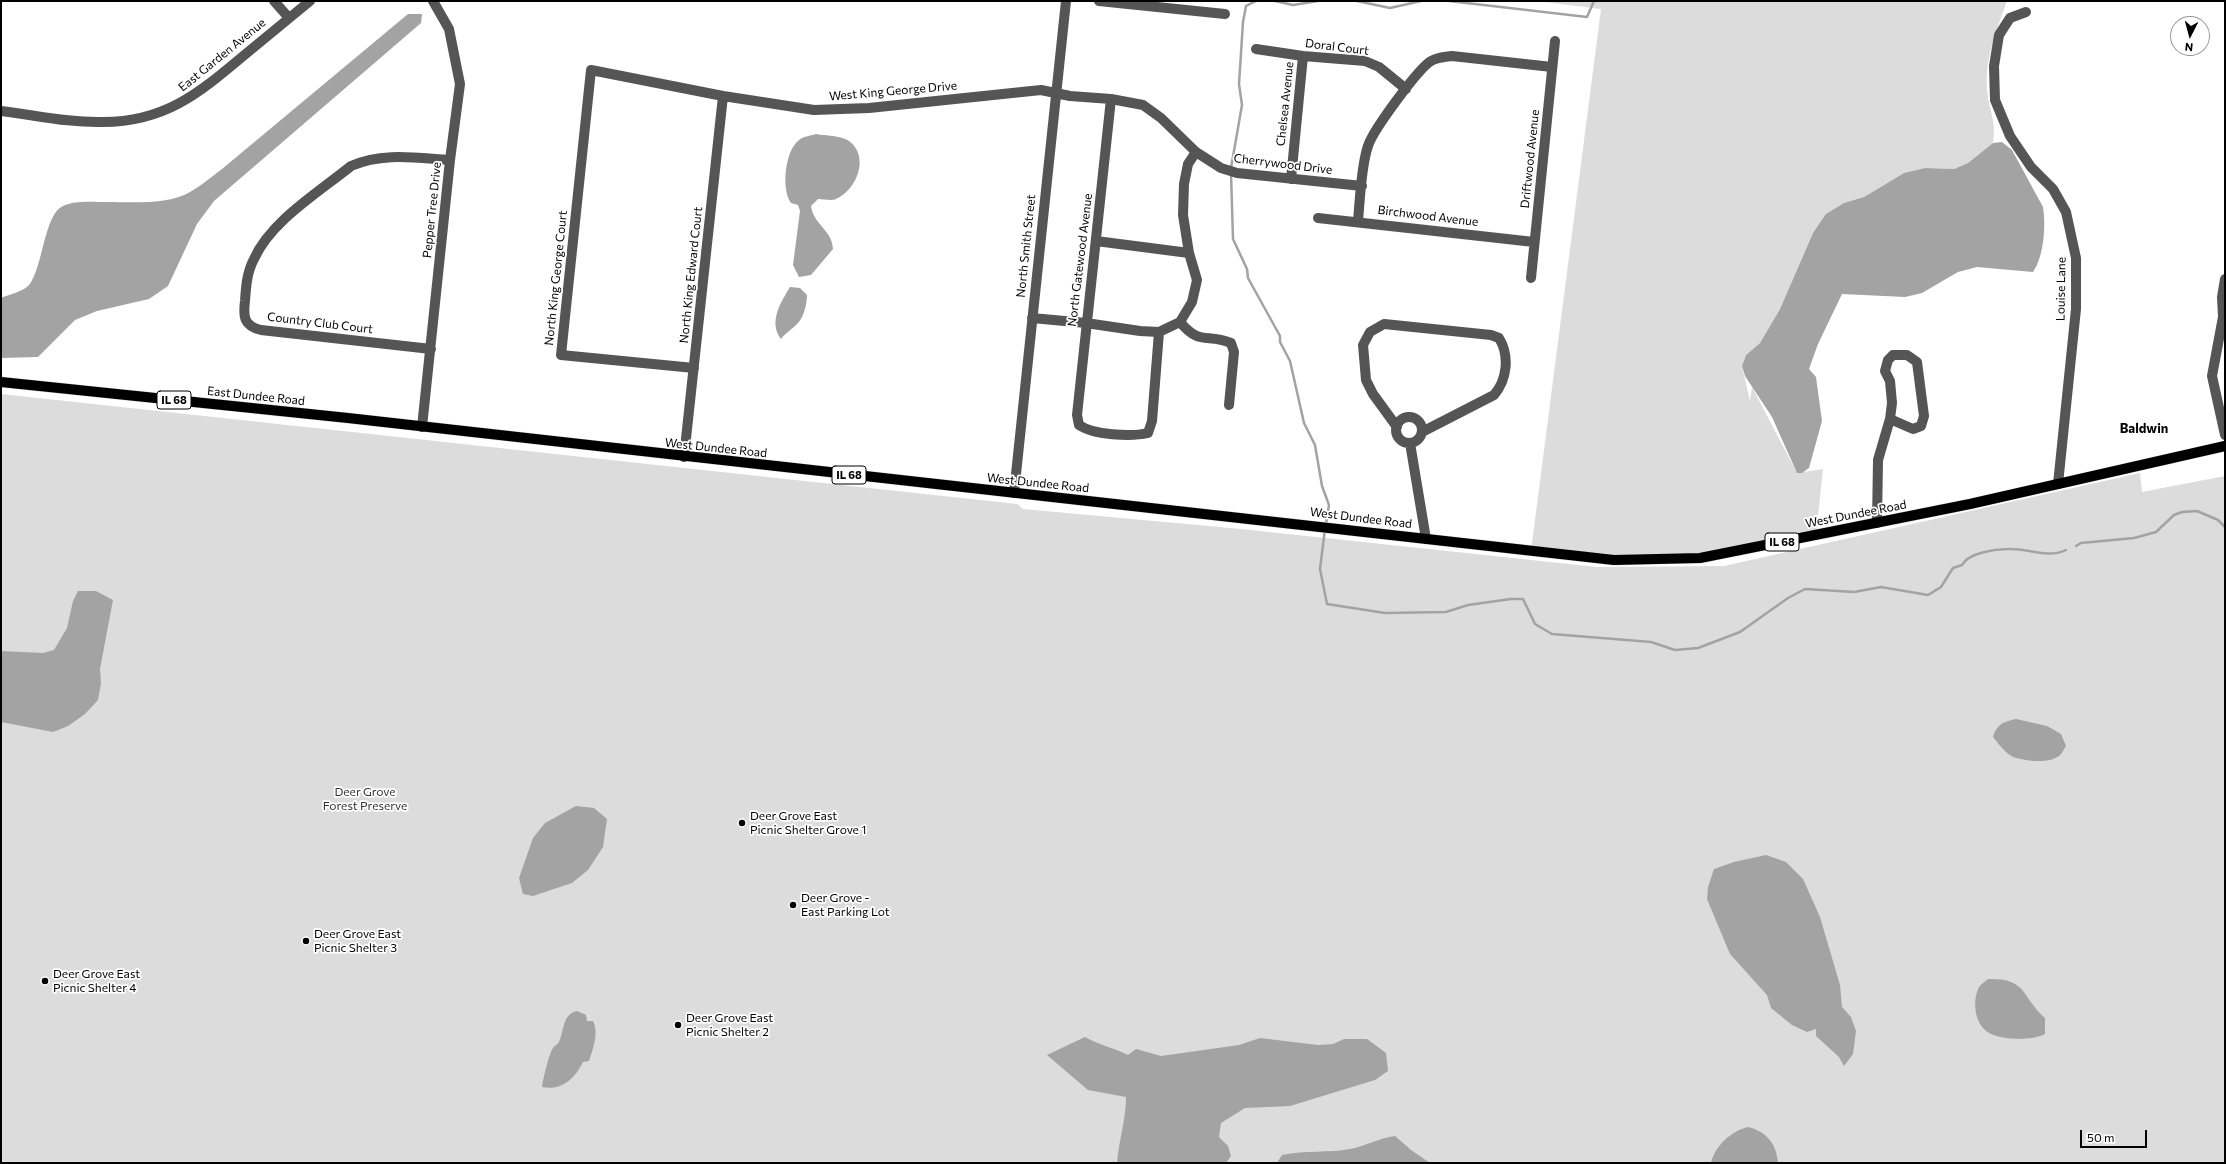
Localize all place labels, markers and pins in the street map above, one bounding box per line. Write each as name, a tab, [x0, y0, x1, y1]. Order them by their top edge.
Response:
place label: Deer Grove East Picnic Shelter Grove 1	[750, 809, 866, 837]
marker: Deer Grove East Picnic Shelter Grove 1	[737, 818, 747, 828]
place label: Deer Grove - East Parking Lot	[801, 891, 890, 919]
marker: Deer Grove - East Parking Lot	[788, 900, 798, 910]
place label: Deer Grove East Picnic Shelter 3	[314, 927, 401, 955]
marker: Deer Grove East Picnic Shelter 3	[301, 936, 311, 946]
place label: Deer Grove East Picnic Shelter 4	[53, 967, 140, 995]
marker: Deer Grove East Picnic Shelter 4	[40, 976, 50, 986]
place label: Deer Grove East Picnic Shelter 2	[686, 1011, 773, 1039]
marker: Deer Grove East Picnic Shelter 2	[673, 1020, 683, 1030]

